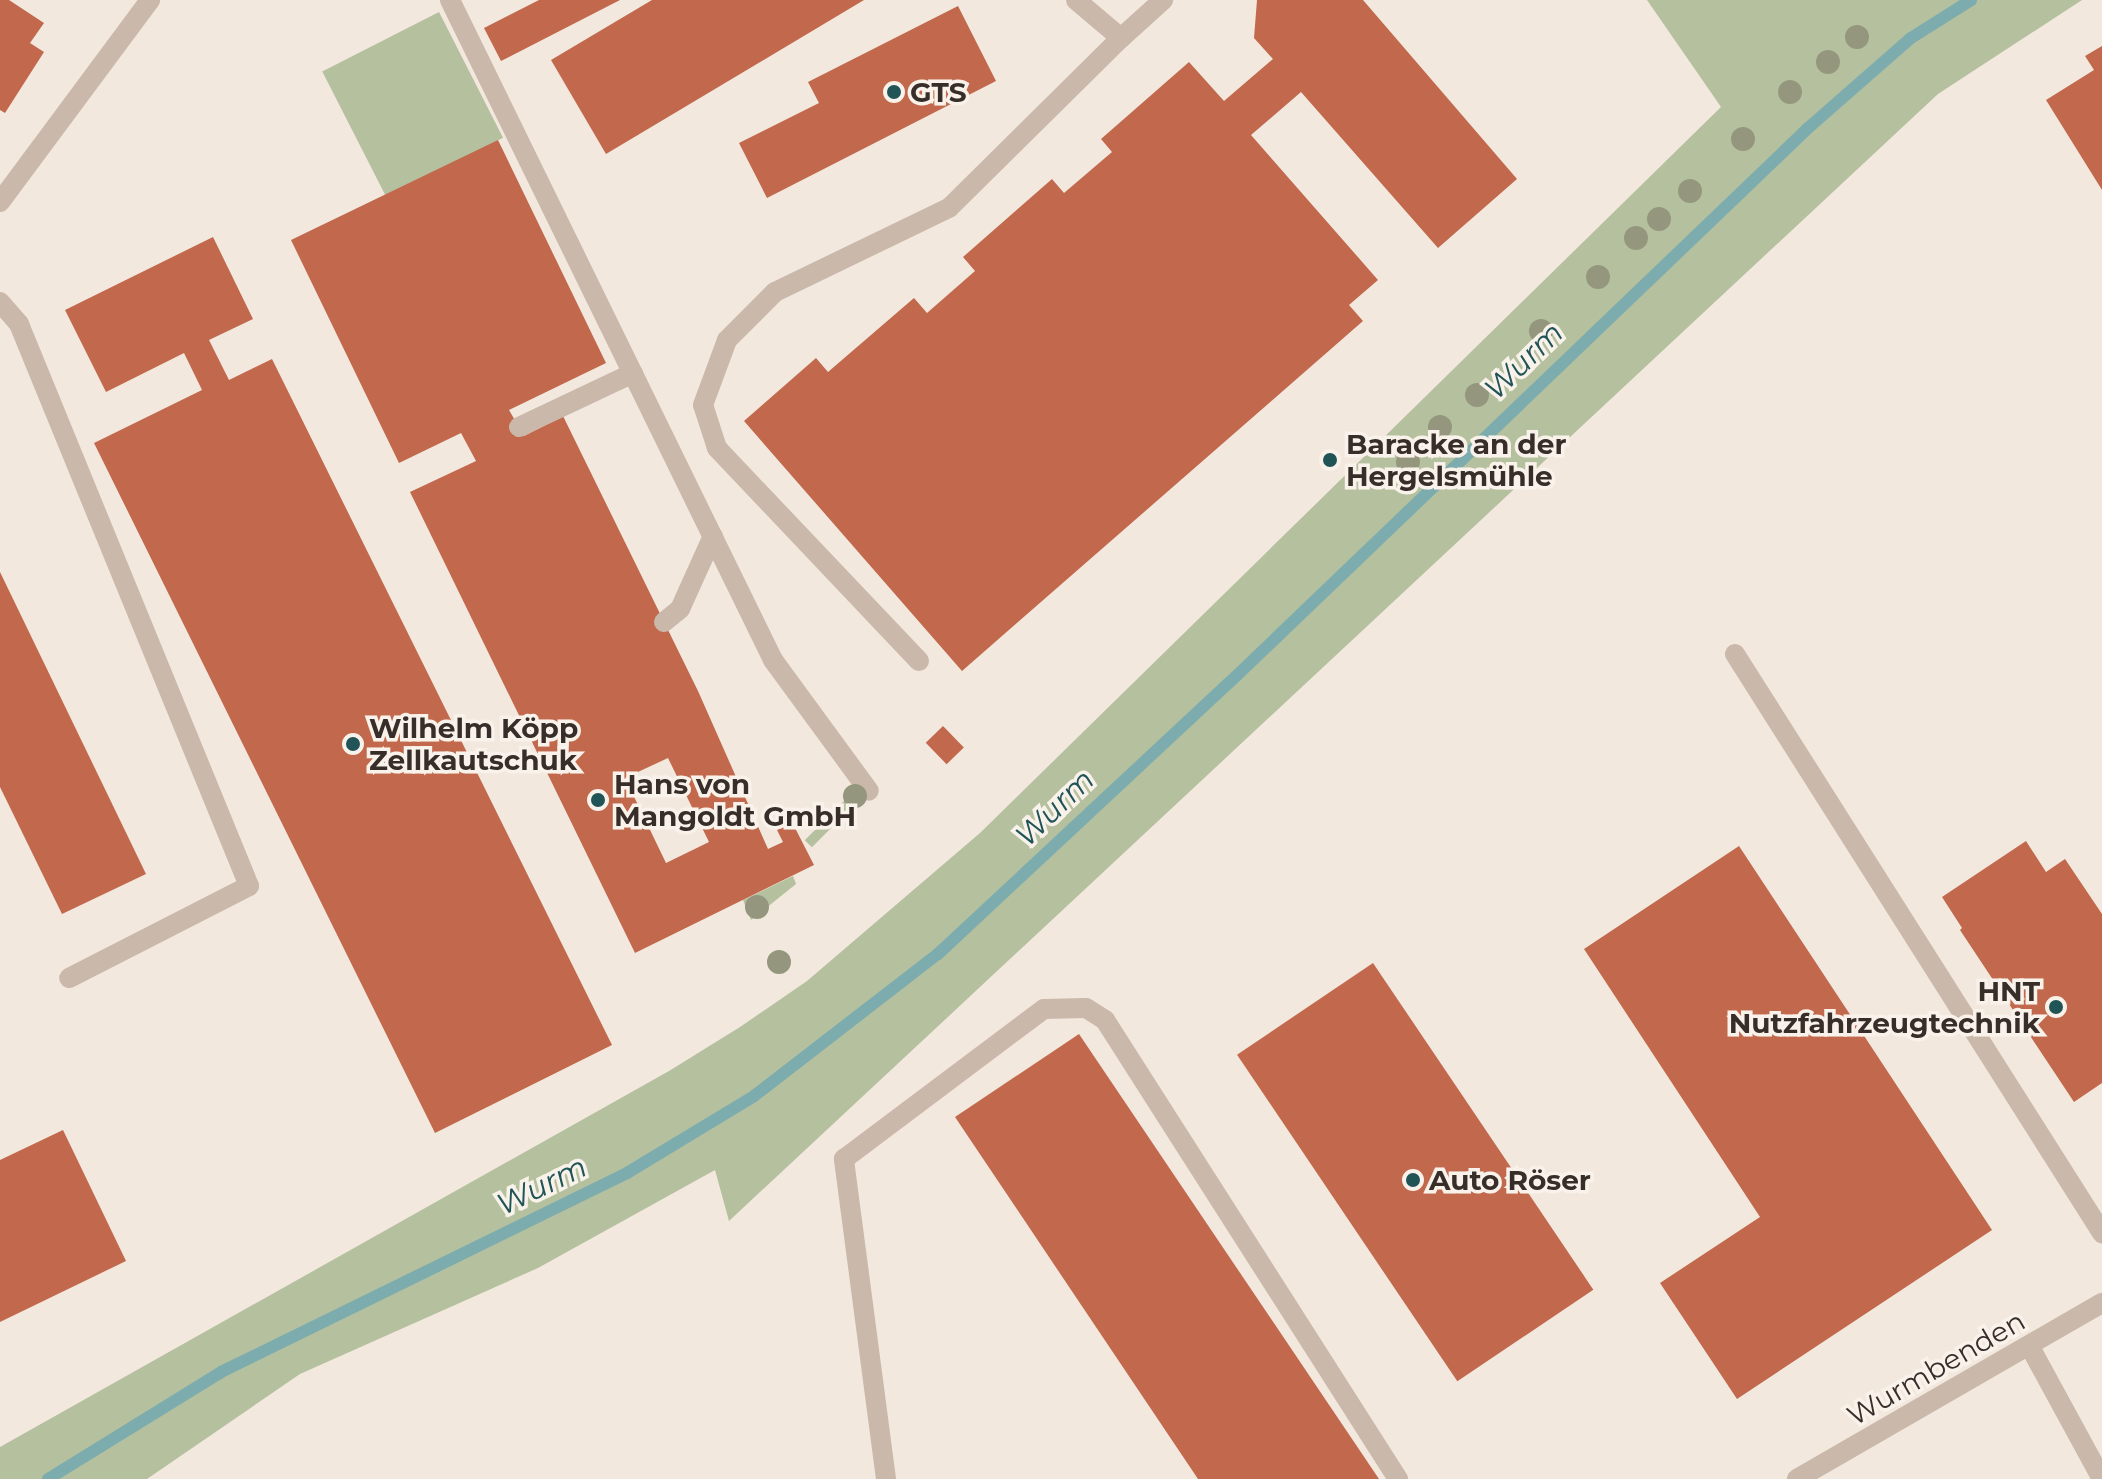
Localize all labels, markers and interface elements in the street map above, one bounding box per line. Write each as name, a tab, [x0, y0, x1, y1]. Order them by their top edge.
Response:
place label: GTS	[910, 75, 967, 109]
marker: GTS	[885, 83, 903, 101]
water label: Wurm	[1477, 315, 1571, 407]
place label: Baracke an der Hergelsmühle	[1346, 427, 1566, 493]
marker: Baracke an der Hergelsmühle	[1321, 451, 1339, 469]
place label: Wilhelm Köpp Zellkautschuk	[369, 711, 578, 777]
marker: Wilhelm Köpp Zellkautschuk	[344, 735, 362, 753]
water label: Wurm	[1008, 762, 1102, 854]
place label: Hans von Mangoldt GmbH	[614, 767, 856, 833]
marker: Hans von Mangoldt GmbH	[589, 791, 607, 809]
place label: HNT Nutzfahrzeugtechnik	[1729, 974, 2040, 1040]
marker: HNT Nutzfahrzeugtechnik	[2047, 998, 2065, 1016]
water label: Wurm	[491, 1149, 593, 1223]
place label: Auto Röser	[1429, 1163, 1591, 1197]
marker: Auto Röser	[1404, 1171, 1422, 1189]
street label: Wurmbenden	[1841, 1304, 2031, 1432]

